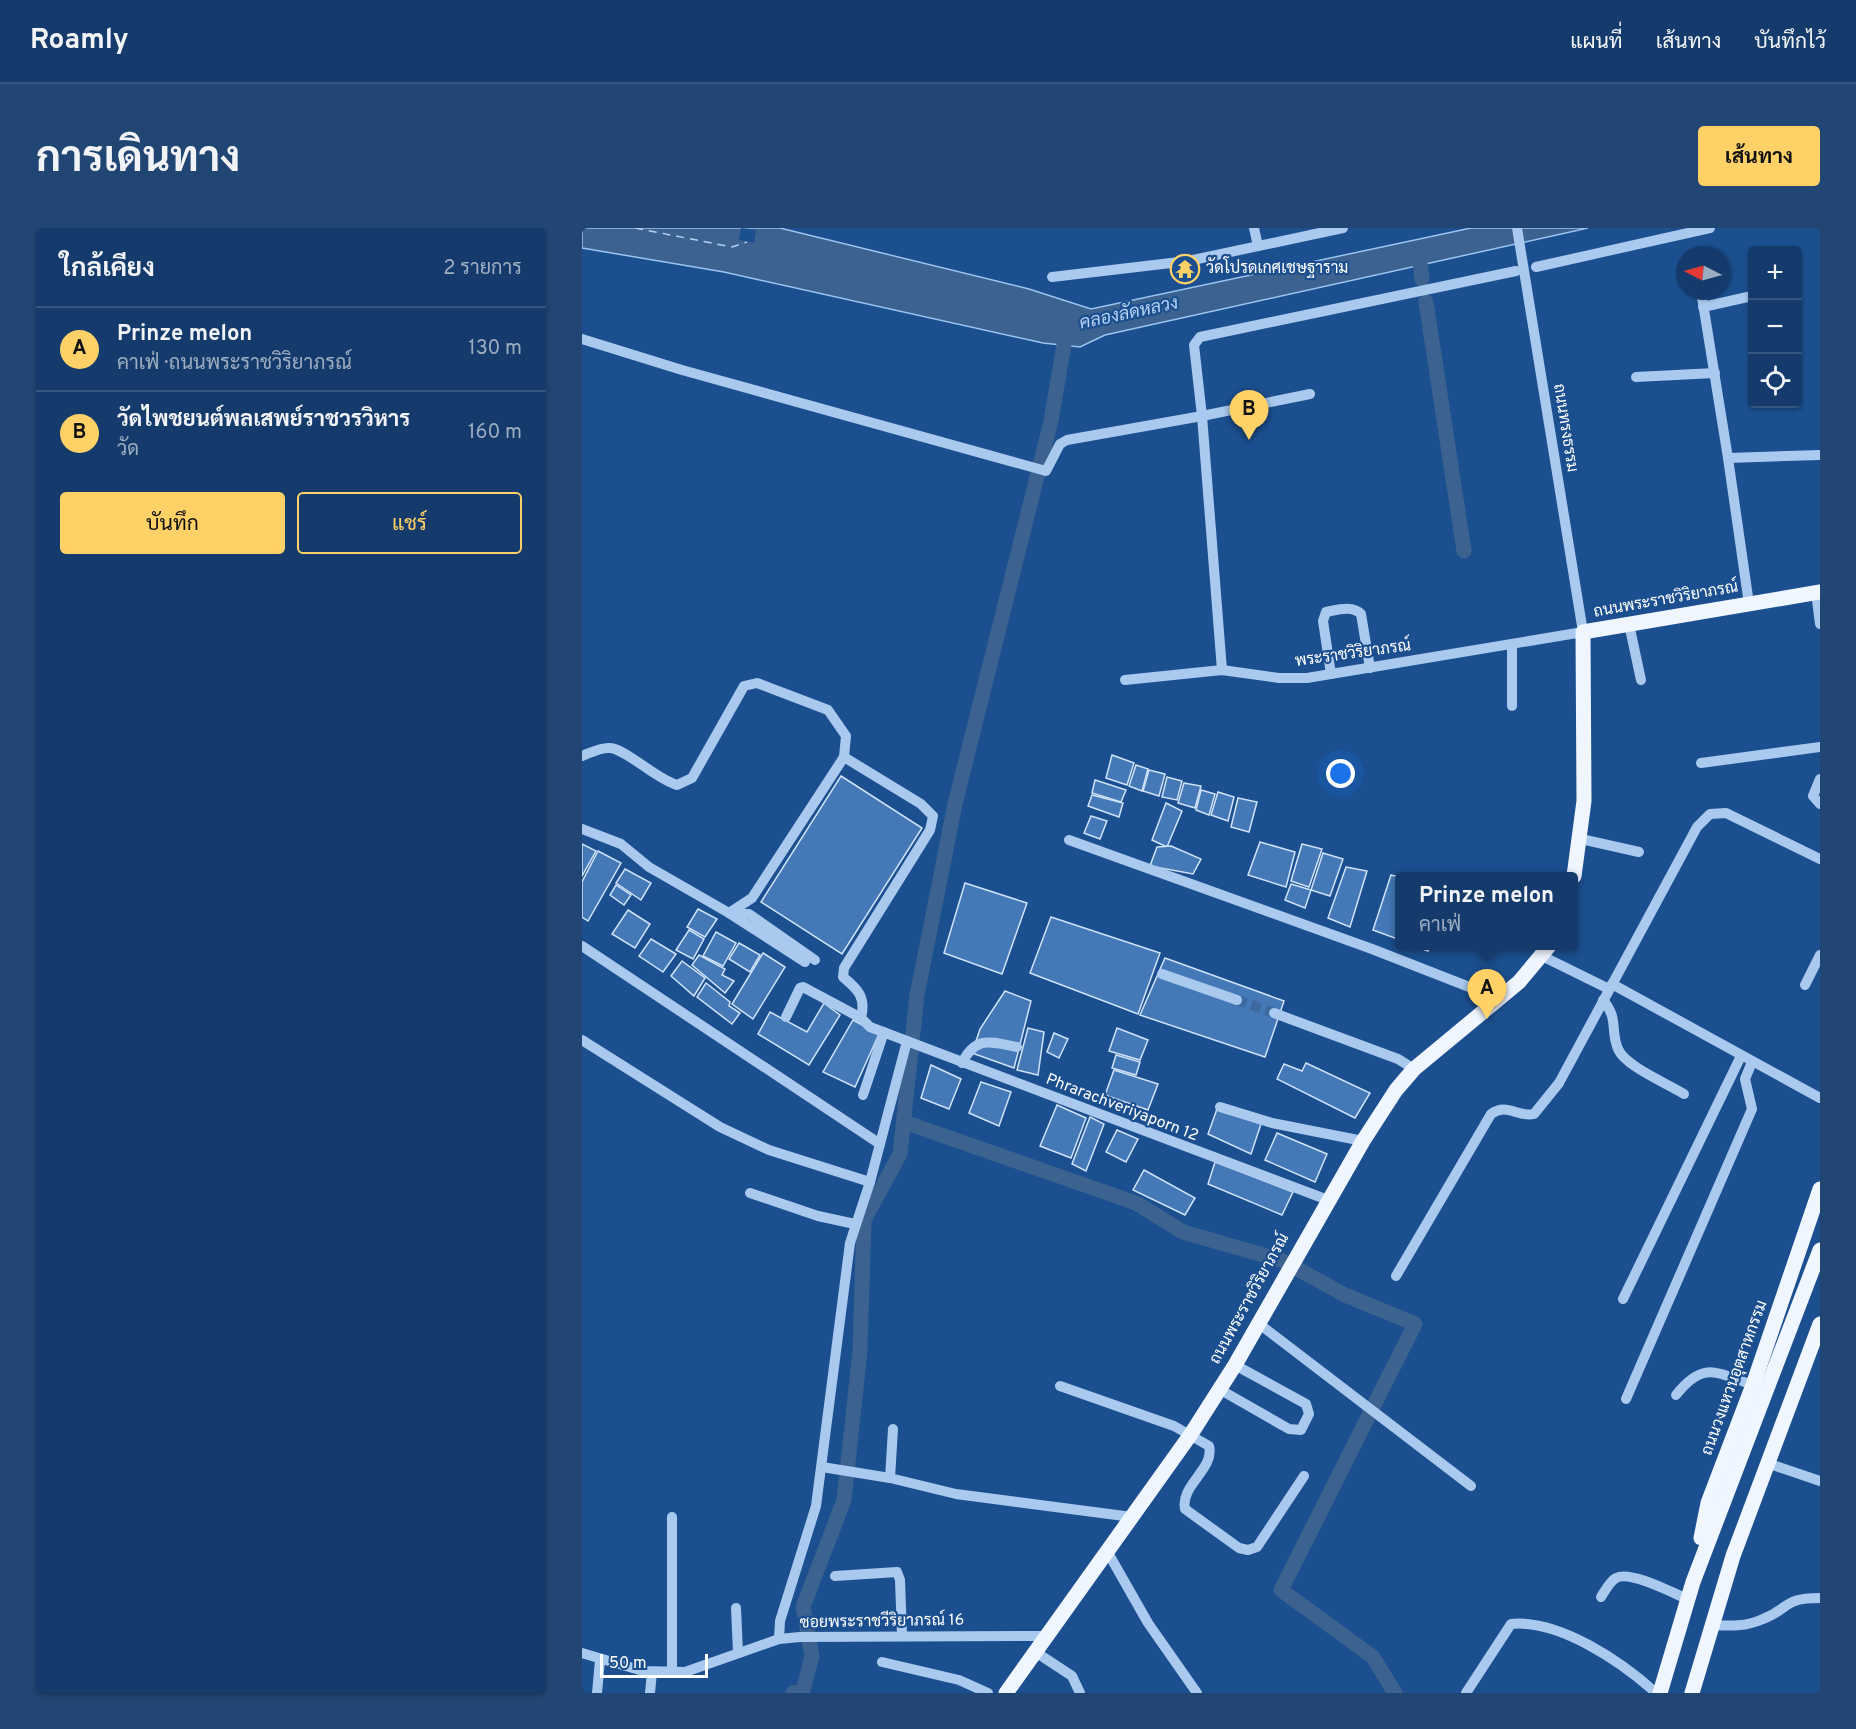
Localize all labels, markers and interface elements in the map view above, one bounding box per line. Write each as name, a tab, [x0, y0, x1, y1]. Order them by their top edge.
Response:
text: Roamly	[30, 23, 129, 59]
text: แผนที่	[1570, 29, 1623, 56]
text: เส้นทาง	[1656, 29, 1721, 56]
text: บันทึกไว้	[1754, 29, 1826, 56]
button: เส้นทาง	[1698, 126, 1820, 186]
text: การเดินทาง	[36, 134, 240, 187]
north arrow	[1676, 246, 1730, 300]
map controls	[1748, 246, 1802, 408]
button: +	[1748, 246, 1802, 300]
text: ใกล้เคียง	[60, 253, 155, 286]
temple icon: วัดโปรดเกศเชษฐาราม	[1169, 253, 1201, 285]
text: 2 รายการ	[443, 256, 522, 282]
place label: วัดโปรดเกศเชษฐาราม	[1206, 256, 1348, 279]
water label: คลองลัดหลวง	[1077, 291, 1180, 336]
button: −	[1748, 300, 1802, 354]
text: Prinze melon	[117, 321, 252, 348]
text: A	[72, 336, 87, 362]
text: 130 m	[468, 336, 522, 362]
text: คาเฟ่ · ถนนพระราชวิริยาภรณ์	[117, 351, 352, 377]
button: locate	[1748, 354, 1802, 408]
street label: ถนนทรงธรรม	[1548, 382, 1582, 474]
pin: B	[1230, 390, 1268, 440]
text: วัดไพชยนต์พลเสพย์ราชวรวิหาร	[117, 407, 410, 434]
text: B	[73, 420, 86, 446]
text: 160 m	[468, 420, 522, 446]
text: วัด	[117, 437, 139, 463]
button: บันทึก	[60, 492, 285, 554]
button: แชร์	[297, 492, 522, 554]
street label: ถนนพระราชวิริยาภรณ์	[1591, 573, 1740, 623]
street label: พระราชวิริยาภรณ์	[1293, 632, 1412, 672]
your location	[1326, 759, 1355, 788]
popup	[1395, 872, 1578, 950]
text: Prinze melon	[1419, 883, 1554, 910]
text: คาเฟ่	[1419, 913, 1461, 939]
pin: A	[1468, 970, 1506, 1019]
street label: Phrarachveriyaporn 12	[1043, 1070, 1201, 1146]
street label: ถนนพระราชวิริยาภรณ์	[1202, 1228, 1294, 1368]
street label: ถนนวงแหวนอุตสาหกรรม	[1698, 1298, 1772, 1458]
street label: ซอยพระราชวีริยาภรณ์ 16	[800, 1607, 964, 1633]
scale bar	[600, 1651, 708, 1678]
text: 50 m	[609, 1654, 647, 1674]

